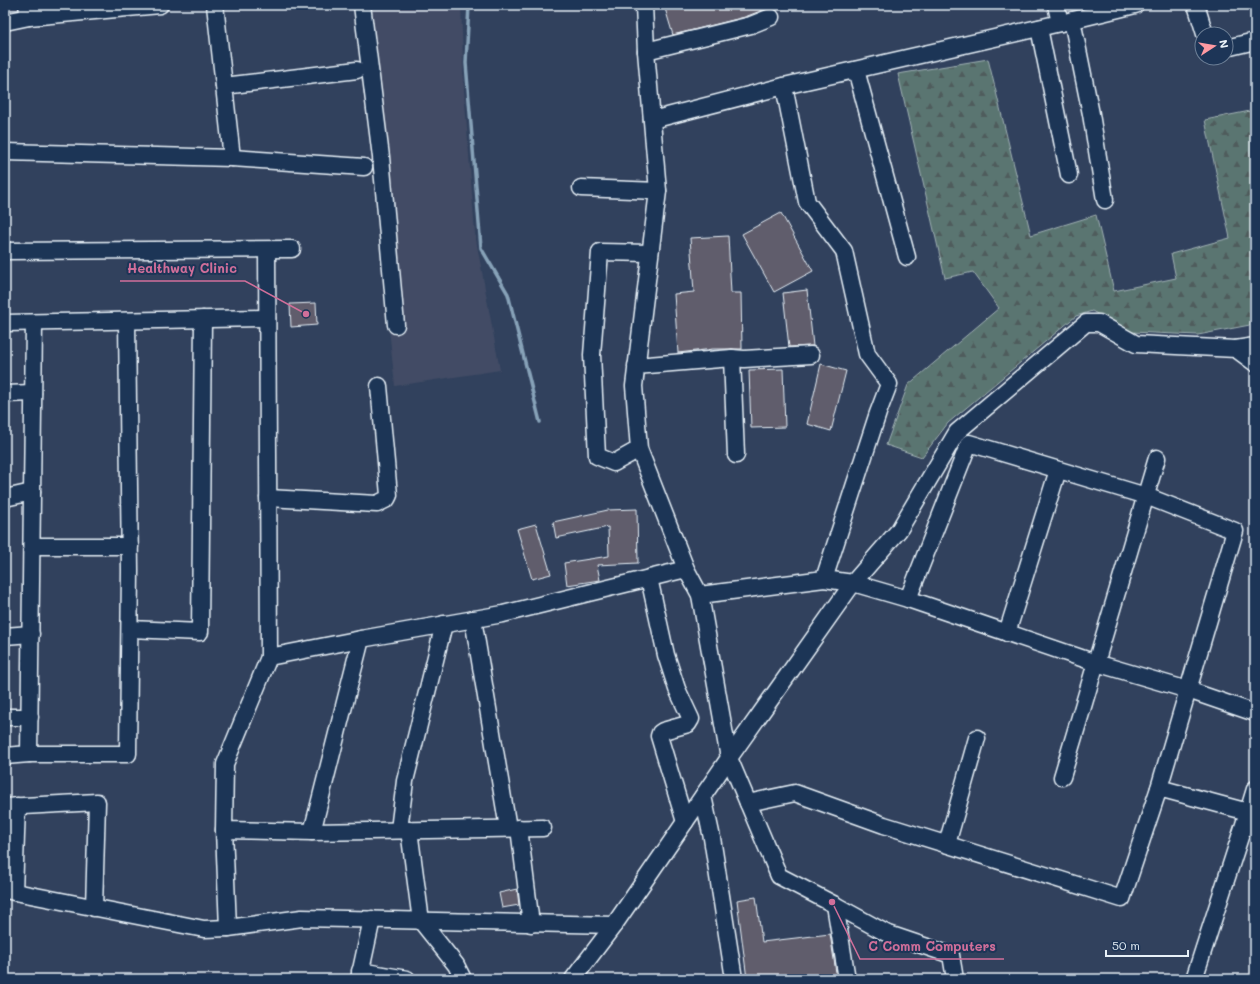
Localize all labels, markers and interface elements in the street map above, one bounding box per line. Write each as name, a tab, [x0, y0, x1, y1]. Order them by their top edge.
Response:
north arrow	[1194, 26, 1234, 66]
text: N	[1216, 38, 1232, 49]
callout: Healthway Clinic	[120, 256, 245, 281]
text: Healthway Clinic	[127, 259, 237, 277]
scale bar	[1106, 932, 1188, 958]
callout: C Comm Computers	[860, 934, 1004, 959]
text: C Comm Computers	[868, 937, 996, 954]
text: 50 m	[1112, 937, 1140, 953]

